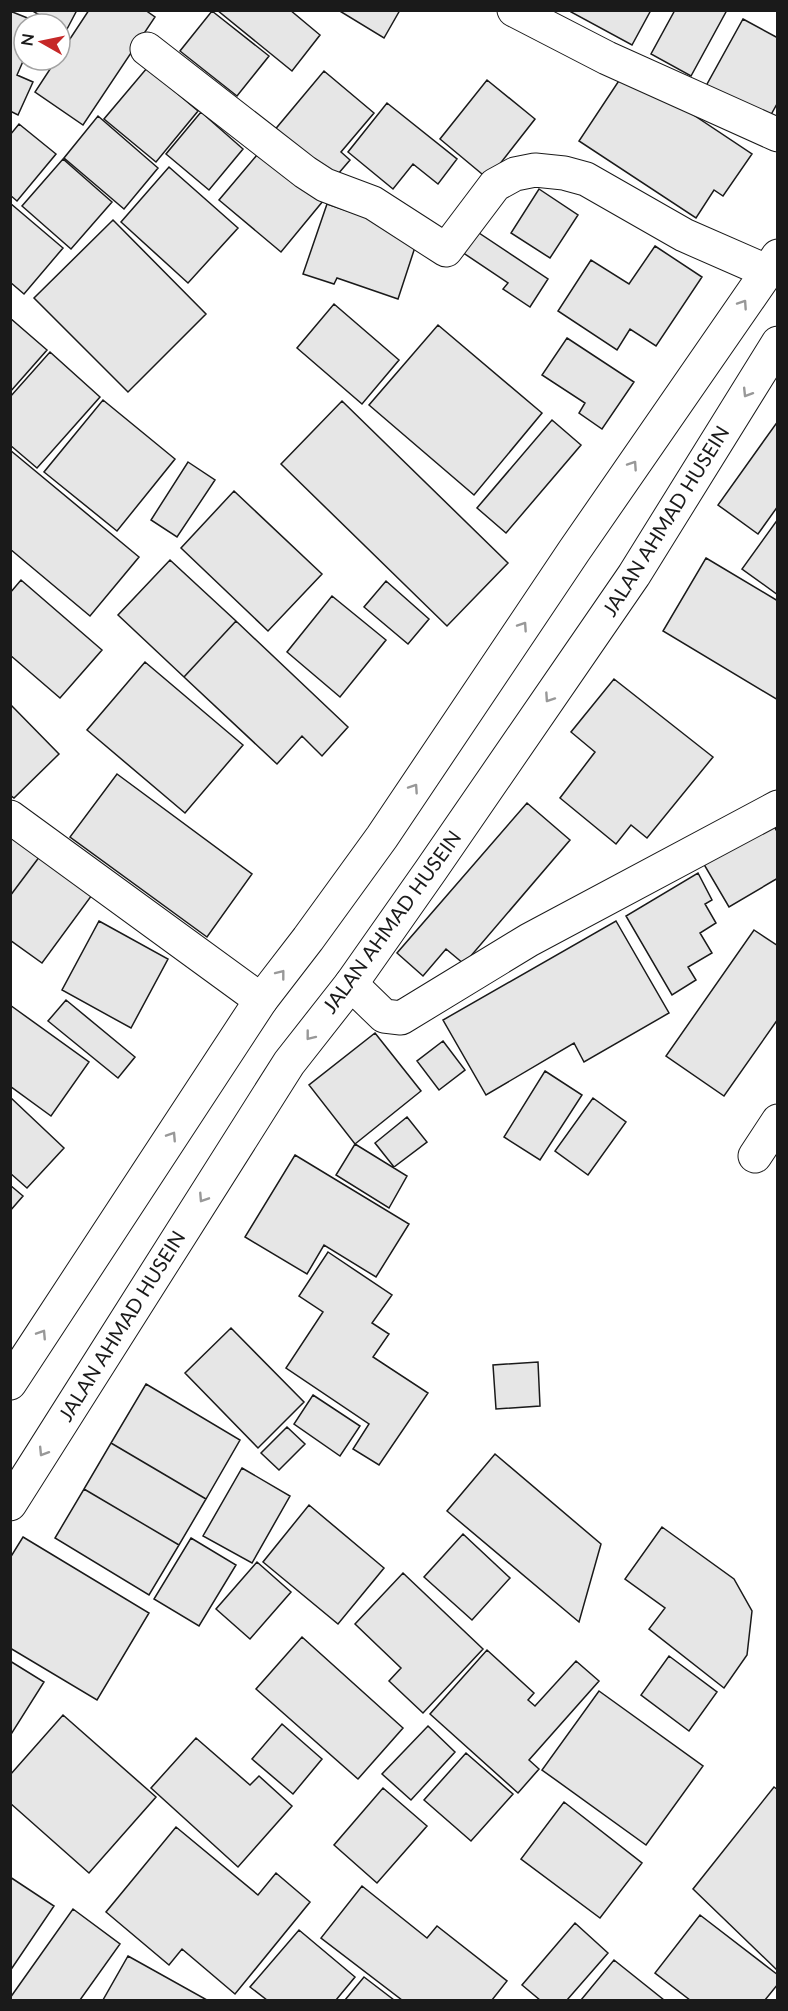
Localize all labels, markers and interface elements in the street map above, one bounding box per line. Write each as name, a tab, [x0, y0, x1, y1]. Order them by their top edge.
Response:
north arrow	[12, 12, 72, 72]
text: N	[16, 32, 37, 47]
one-way arrow	[736, 300, 747, 311]
one-way arrow	[742, 387, 754, 397]
street label: JALAN AHMAD HUSEIN	[597, 421, 734, 620]
one-way arrow	[626, 461, 637, 472]
one-way arrow	[516, 622, 527, 633]
one-way arrow	[546, 691, 557, 702]
one-way arrow	[407, 784, 419, 794]
street label: JALAN AHMAD HUSEIN	[317, 825, 466, 1017]
one-way arrow	[274, 970, 285, 981]
one-way arrow	[307, 1029, 318, 1040]
one-way arrow	[165, 1131, 176, 1142]
one-way arrow	[198, 1192, 210, 1202]
street label: JALAN AHMAD HUSEIN	[53, 1226, 190, 1425]
one-way arrow	[35, 1330, 47, 1340]
one-way arrow	[38, 1446, 50, 1456]

